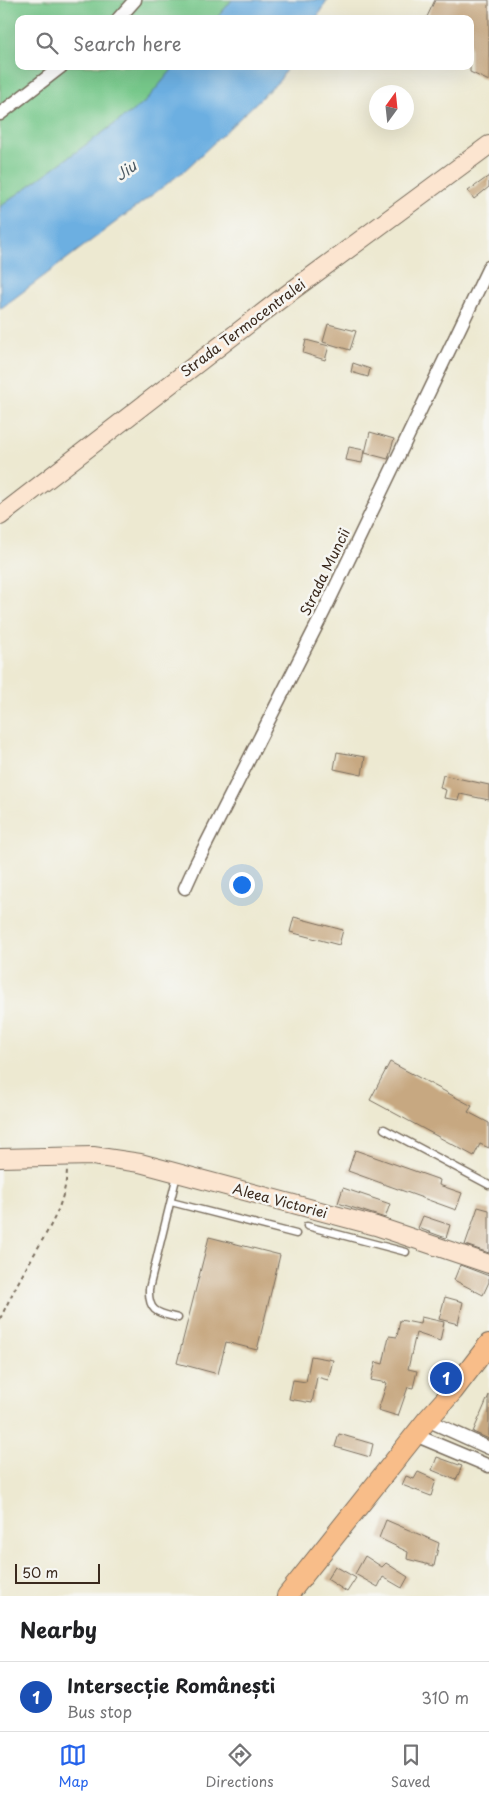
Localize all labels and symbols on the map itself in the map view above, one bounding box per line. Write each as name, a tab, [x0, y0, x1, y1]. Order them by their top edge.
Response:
north arrow	[369, 85, 414, 130]
water label: Jiu	[109, 153, 142, 186]
street label: Strada Termocentralei	[176, 273, 310, 382]
street label: Strada Muncii	[294, 524, 355, 619]
your location	[229, 872, 255, 898]
street label: Aleea Victoriei	[230, 1178, 330, 1223]
pin: 1	[430, 1359, 462, 1397]
scale bar	[15, 1561, 100, 1584]

